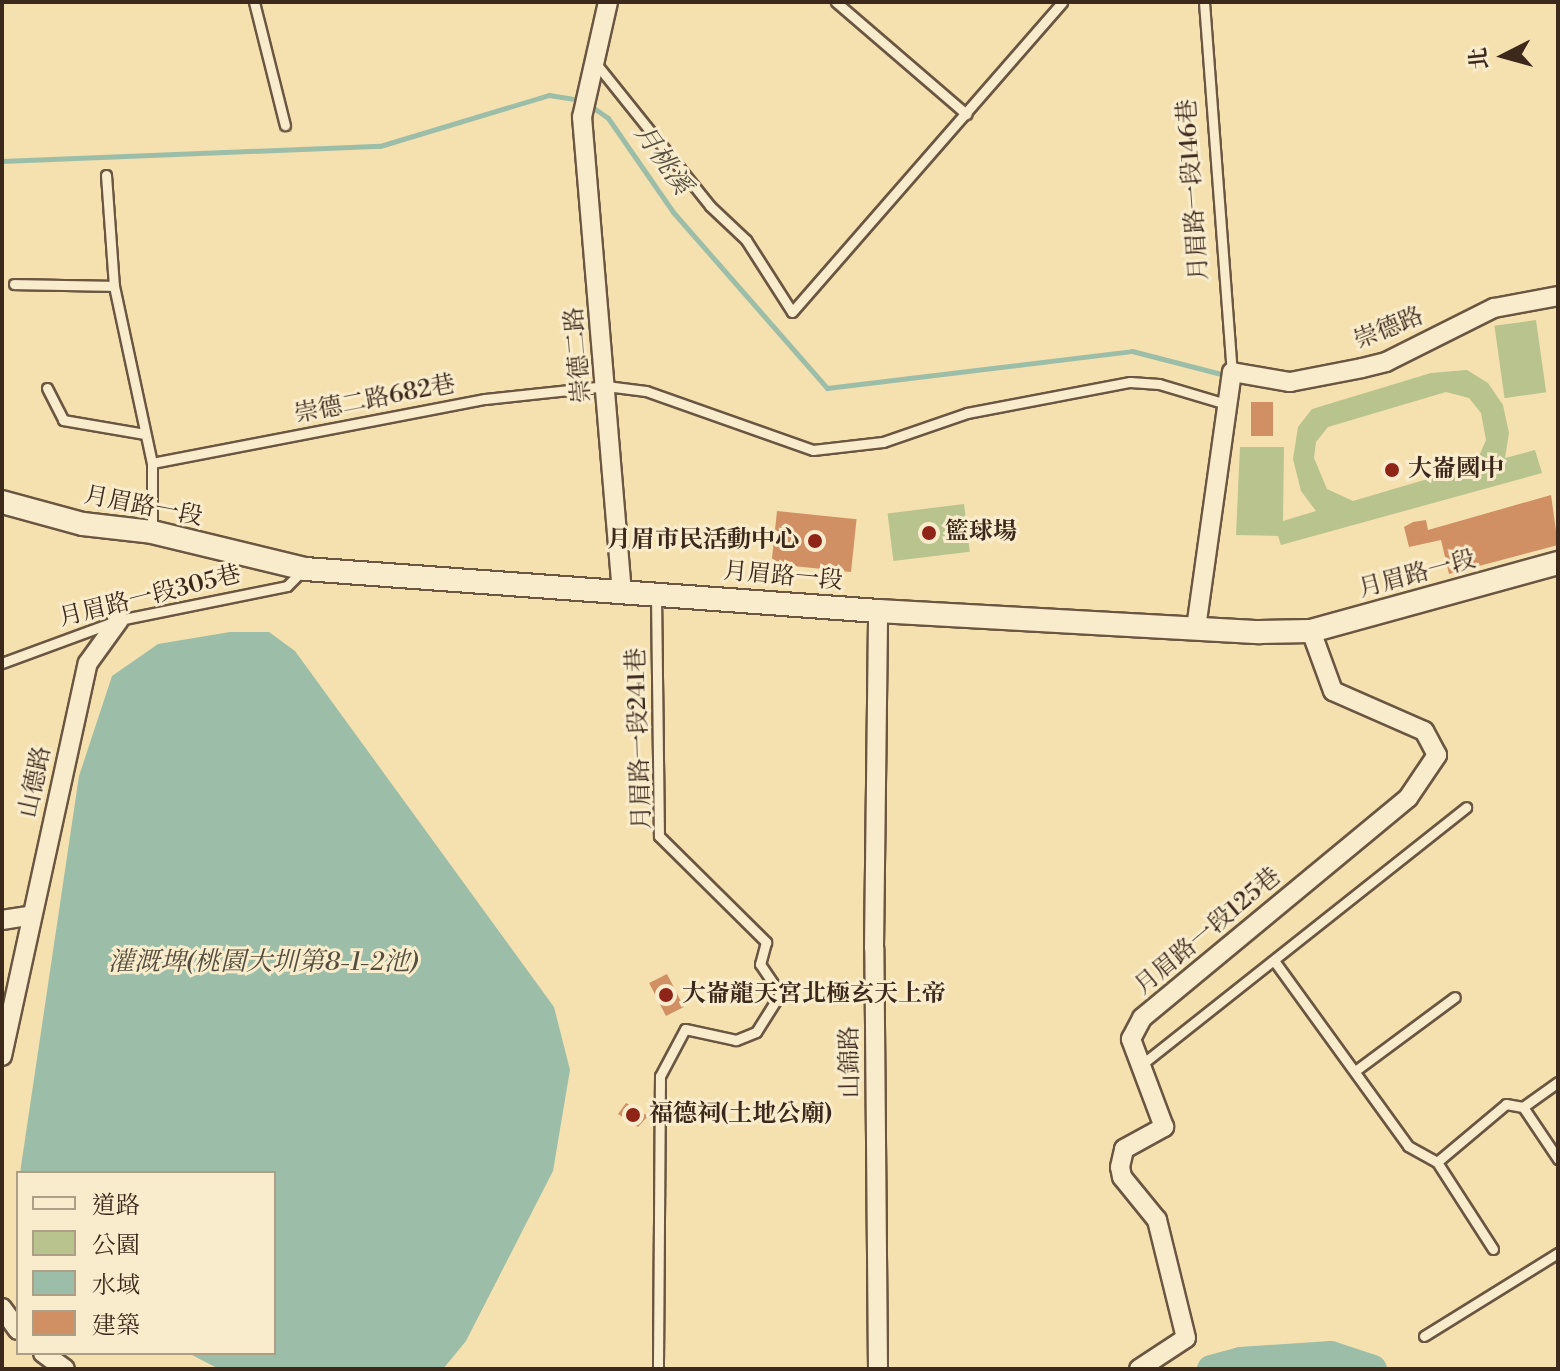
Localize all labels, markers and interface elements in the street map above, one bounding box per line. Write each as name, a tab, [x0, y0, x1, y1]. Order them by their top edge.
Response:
north arrow	[1464, 16, 1544, 96]
text: 北	[1465, 46, 1494, 71]
street label: 月眉路一段146巷	[1173, 98, 1215, 282]
water label: 月桃溪	[627, 119, 697, 201]
street label: 崇德路	[1350, 302, 1428, 356]
street label: 崇德二路	[560, 306, 598, 404]
street label: 崇德二路682巷	[292, 370, 458, 430]
place label: 大崙國中	[1408, 456, 1504, 484]
marker: 大崙國中	[1383, 461, 1401, 479]
street label: 月眉路一段	[81, 481, 205, 533]
place label: 籃球場	[945, 519, 1017, 547]
marker: 籃球場	[920, 524, 938, 542]
place label: 月眉市民活動中心	[607, 527, 799, 555]
marker: 月眉市民活動中心	[806, 532, 824, 550]
street label: 月眉路一段	[1355, 546, 1479, 604]
street label: 月眉路一段	[722, 557, 844, 597]
street label: 月眉路一段305巷	[56, 560, 244, 634]
street label: 月眉路一段241巷	[622, 647, 658, 831]
street label: 山德路	[14, 744, 58, 820]
street label: 月眉路一段125巷	[1129, 863, 1287, 1001]
water label: 灌溉埤(桃園大圳第8-1-2池)	[108, 947, 418, 979]
place label: 大崙龍天宮北極玄天上帝	[682, 981, 946, 1009]
marker: 大崙龍天宮北極玄天上帝	[657, 986, 675, 1004]
street label: 山錦路	[836, 1026, 866, 1098]
place label: 福德祠(土地公廟)	[649, 1101, 832, 1129]
marker: 福德祠(土地公廟)	[624, 1106, 642, 1124]
legend	[16, 1171, 276, 1355]
text: 道路	[92, 1191, 140, 1221]
text: 公園	[92, 1231, 140, 1261]
text: 水域	[92, 1271, 140, 1301]
text: 建築	[92, 1311, 140, 1341]

